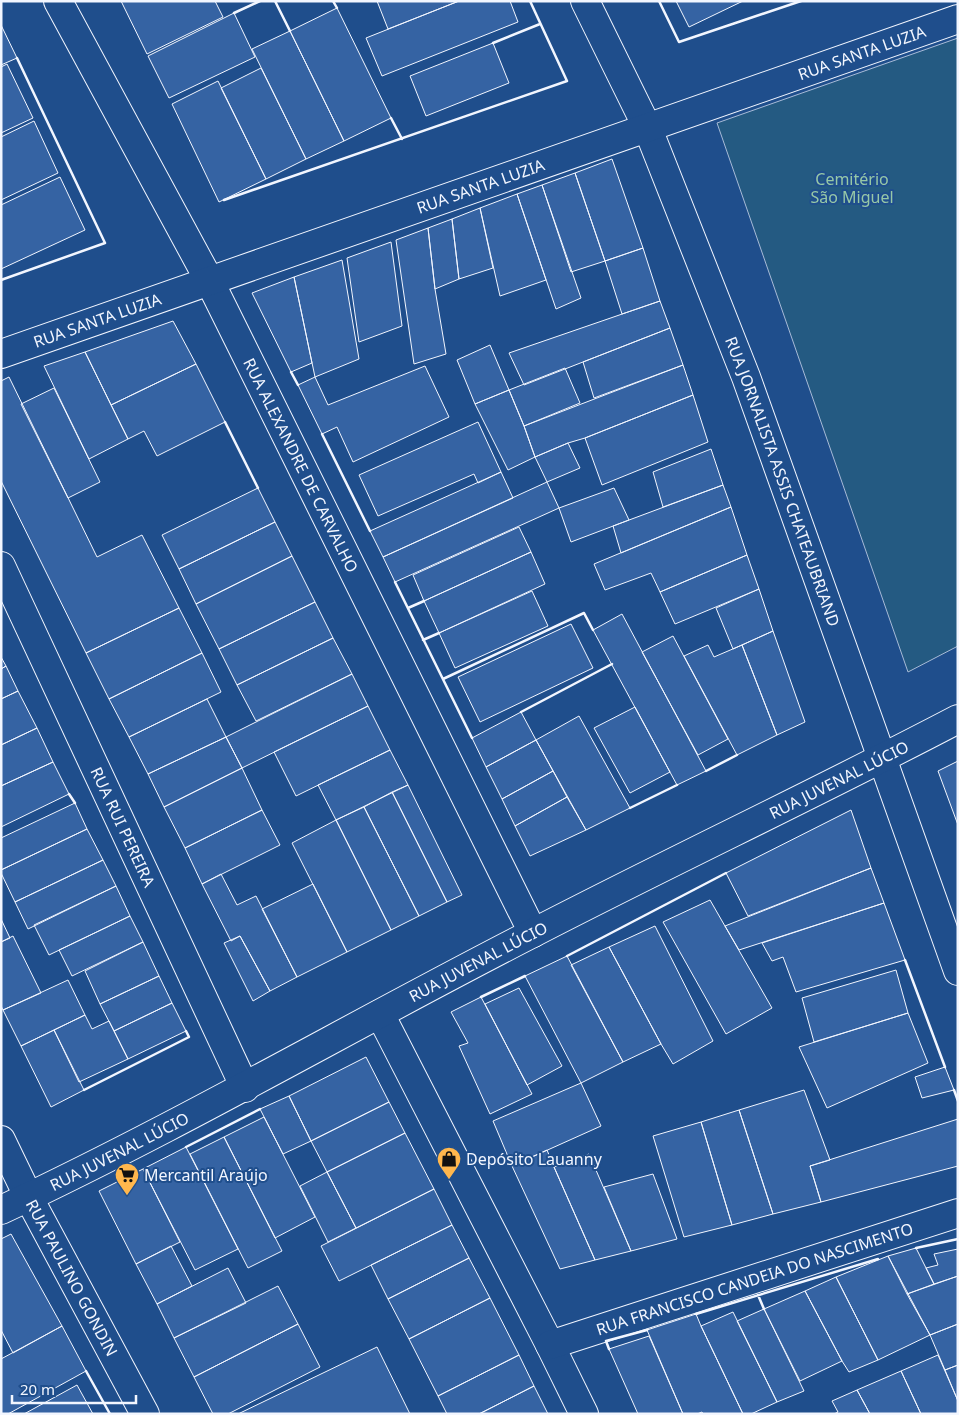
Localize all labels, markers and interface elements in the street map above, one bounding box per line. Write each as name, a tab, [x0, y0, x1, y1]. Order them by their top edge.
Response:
street label: RUA SANTA LUZIA	[795, 20, 929, 85]
street label: RUA SANTA LUZIA	[414, 153, 548, 219]
park label: Cemitério São Miguel	[810, 168, 894, 208]
street label: RUA SANTA LUZIA	[30, 288, 165, 353]
street label: RUA JORNALISTA ASSIS CHATEAUBRIAND	[720, 333, 845, 629]
street label: RUA ALEXANDRE DE CARVALHO	[238, 354, 363, 576]
street label: RUA JUVENAL LÚCIO	[765, 735, 912, 824]
street label: RUA RUI PEREIRA	[85, 763, 161, 891]
street label: RUA JUVENAL LÚCIO	[405, 916, 551, 1007]
street label: RUA JUVENAL LÚCIO	[46, 1107, 193, 1196]
shop icon: Depósito Lauanny	[436, 1146, 462, 1180]
place label: Depósito Lauanny	[466, 1148, 603, 1170]
supermarket icon: Mercantil Araújo	[114, 1162, 140, 1196]
place label: Mercantil Araújo	[144, 1164, 268, 1186]
street label: RUA PAULINO GONDIN	[21, 1196, 123, 1360]
street label: RUA FRANCISCO CANDEIA DO NASCIMENTO	[593, 1217, 916, 1340]
scale bar	[12, 1372, 136, 1404]
text: 20 m	[20, 1379, 55, 1399]

